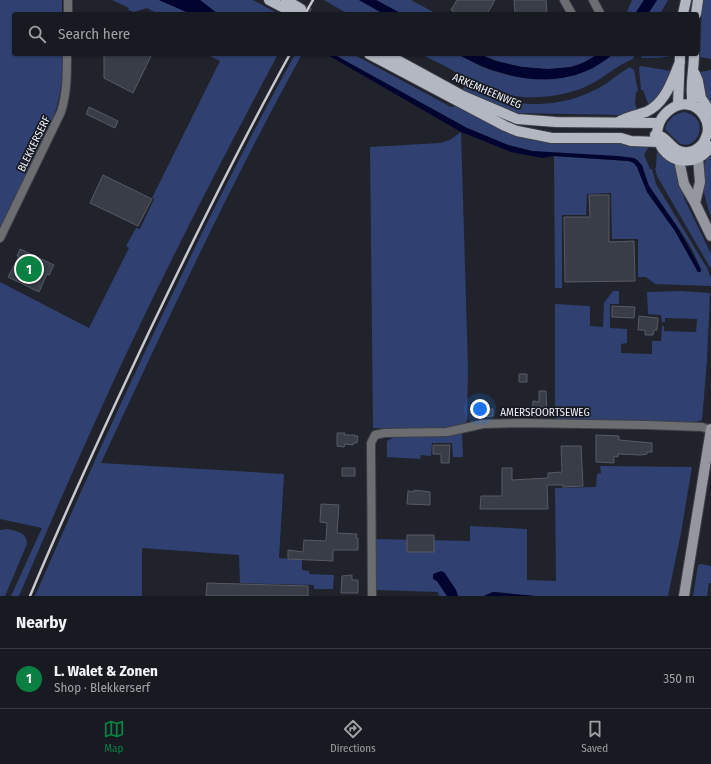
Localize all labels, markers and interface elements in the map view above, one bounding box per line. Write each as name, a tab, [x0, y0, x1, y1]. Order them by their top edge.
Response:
search box	[12, 12, 699, 56]
icon: search	[26, 23, 48, 45]
text: Search here	[58, 25, 130, 43]
street label: ARKEMHEENWEG	[450, 71, 524, 111]
street label: BLEKKERSERF	[15, 114, 53, 174]
pin: 1	[16, 254, 42, 284]
your location	[470, 399, 490, 419]
street label: AMERSFOORTSEWEG	[500, 406, 590, 419]
text: Nearby	[16, 612, 67, 633]
text: L. Walet & Zonen	[54, 662, 158, 680]
text: 1	[26, 671, 32, 686]
text: 350 m	[663, 671, 695, 686]
text: Shop · Blekkerserf	[54, 680, 150, 695]
tab: Map	[103, 718, 125, 755]
tab: Directions	[330, 718, 376, 755]
tab: Saved	[581, 718, 608, 755]

